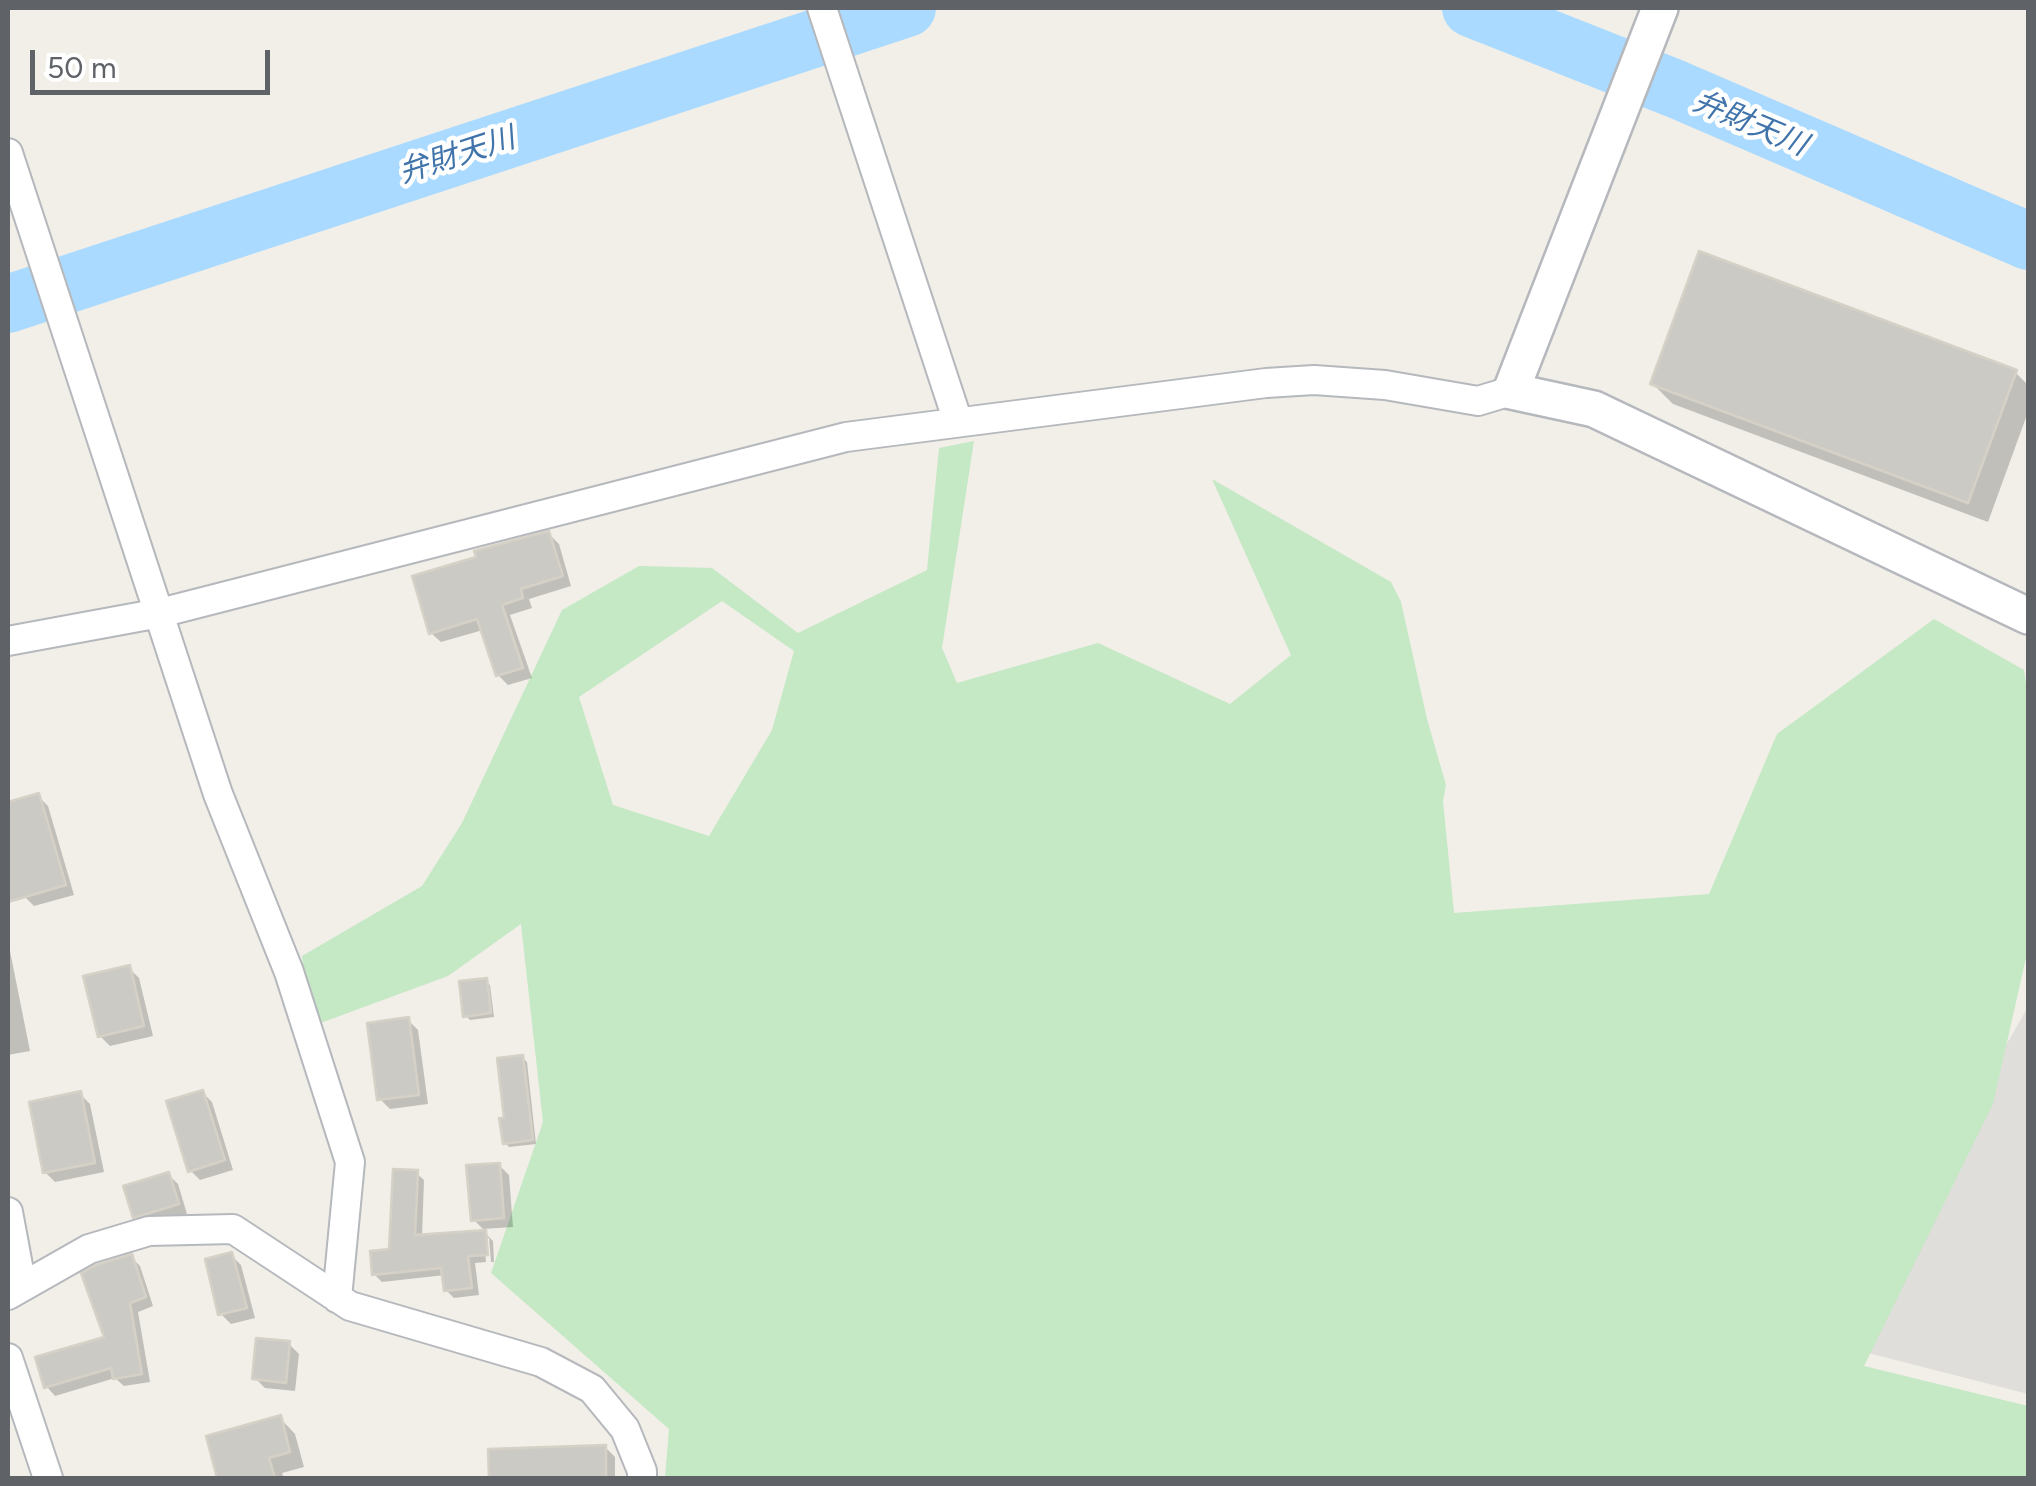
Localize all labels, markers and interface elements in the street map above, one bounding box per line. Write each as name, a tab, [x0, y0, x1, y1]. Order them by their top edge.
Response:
scale bar	[35, 30, 275, 92]
text: 50 m	[47, 49, 116, 86]
water label: 弁財天川	[1688, 84, 1812, 164]
water label: 弁財天川	[394, 120, 520, 192]

